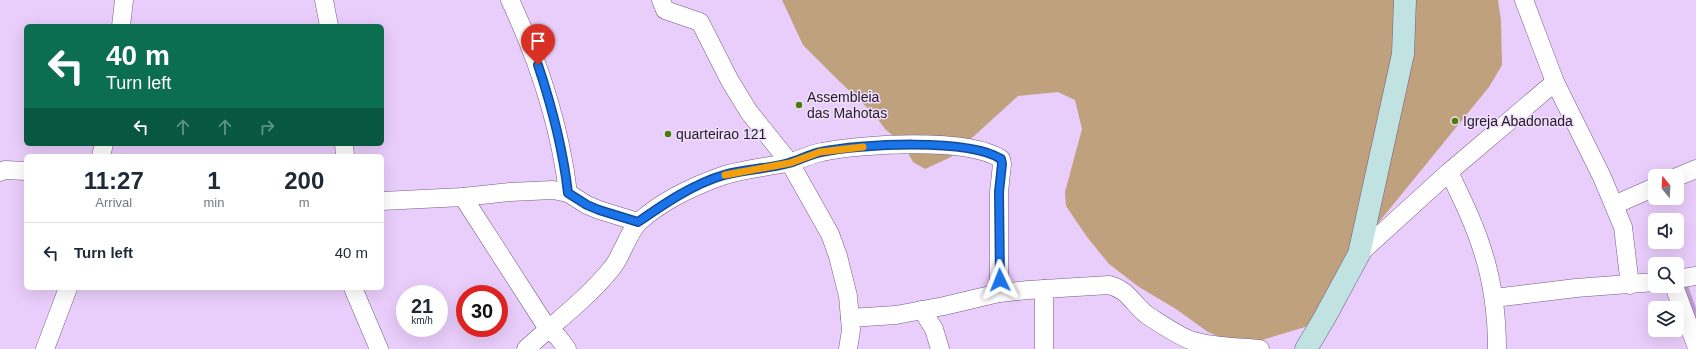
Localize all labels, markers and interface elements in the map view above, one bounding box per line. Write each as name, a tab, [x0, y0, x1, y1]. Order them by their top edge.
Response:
pin	[521, 24, 555, 65]
icon: arrive	[527, 30, 549, 52]
icon: left	[40, 40, 92, 92]
text: 40 m	[106, 40, 170, 71]
text: Turn left	[106, 73, 171, 93]
place label: Assembleia das Mahotas	[807, 89, 887, 121]
marker: Assembleia das Mahotas	[794, 100, 804, 110]
place label: Igreja Abadonada	[1463, 113, 1573, 129]
icon: left	[130, 116, 152, 138]
icon: ahead	[172, 116, 194, 138]
icon: ahead	[214, 116, 236, 138]
icon: right	[256, 116, 278, 138]
marker: Igreja Abadonada	[1450, 116, 1460, 126]
place label: quarteirao 121	[676, 126, 767, 142]
marker: quarteirao 121	[663, 129, 673, 139]
text: 11:27	[84, 167, 144, 194]
text: 1	[207, 167, 221, 194]
text: 200	[284, 167, 324, 194]
north arrow	[1648, 169, 1684, 205]
map controls	[1648, 169, 1684, 337]
text: Arrival	[95, 195, 132, 210]
text: min	[204, 195, 224, 210]
text: m	[299, 195, 310, 210]
button: sound	[1648, 213, 1684, 249]
icon: left	[40, 242, 62, 264]
text: Turn left	[74, 244, 133, 261]
text: 40 m	[335, 244, 368, 261]
button: search	[1648, 257, 1684, 293]
position arrow	[979, 259, 1021, 301]
speed limit sign: 30	[456, 285, 508, 337]
text: 21	[411, 295, 433, 317]
button: layers	[1648, 301, 1684, 337]
text: km/h	[411, 315, 433, 326]

